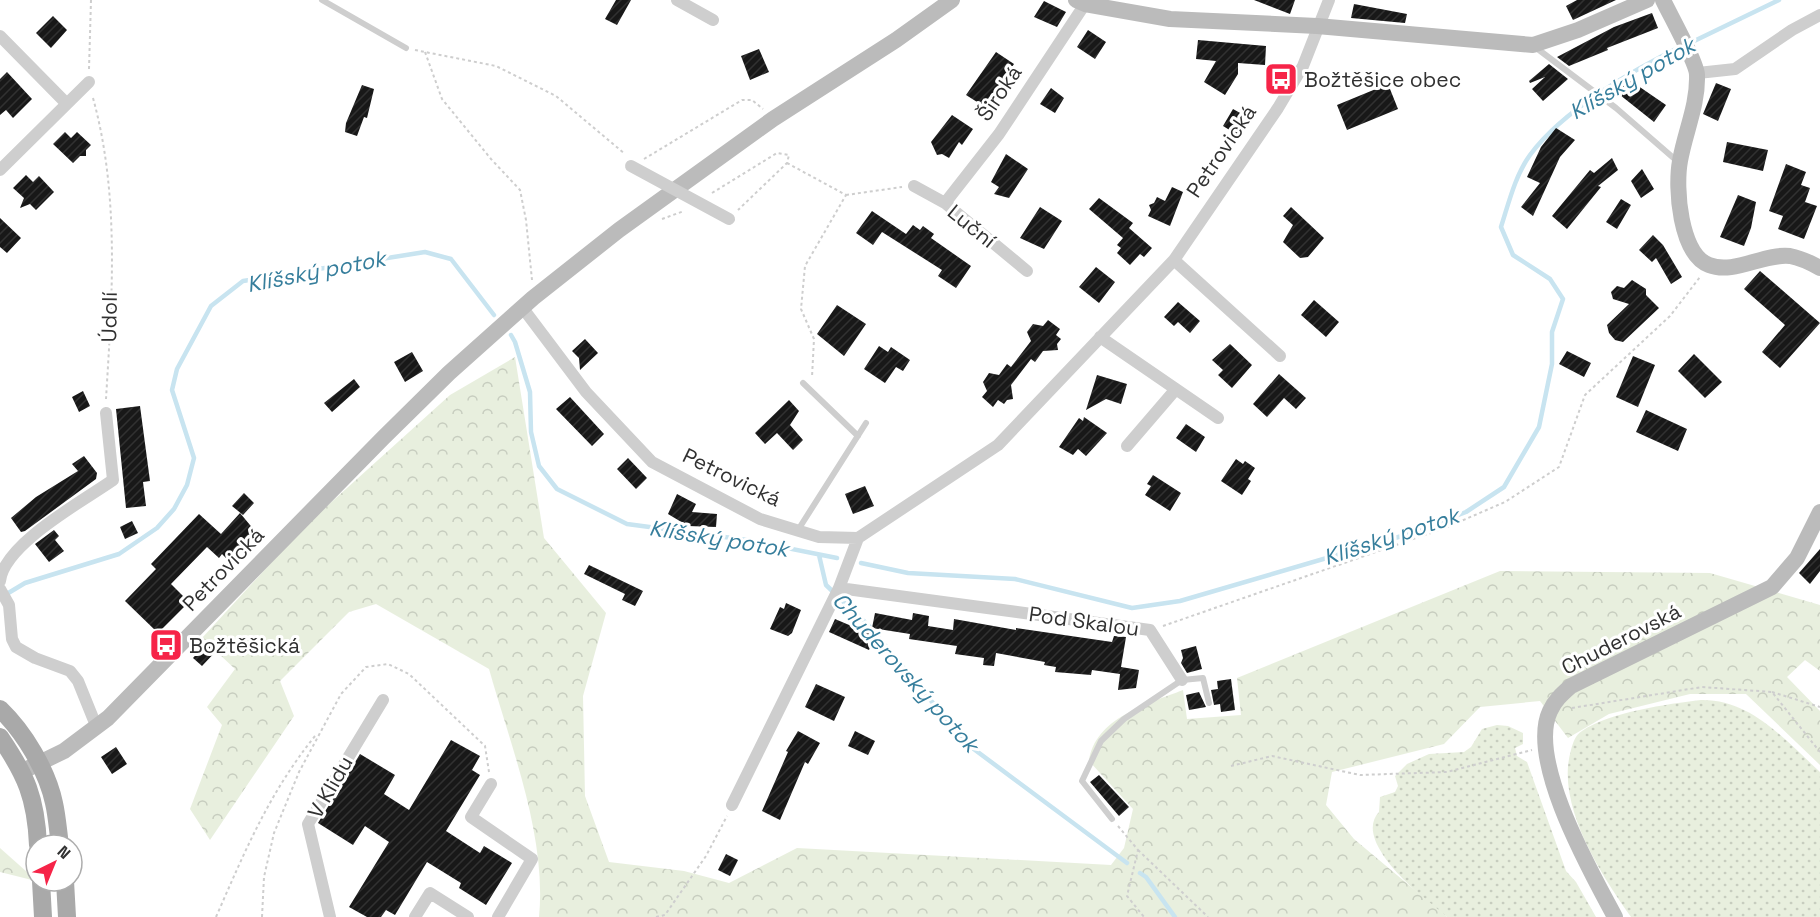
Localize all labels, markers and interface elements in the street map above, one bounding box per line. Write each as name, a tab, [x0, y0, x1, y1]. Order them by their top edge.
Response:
water label: Klíšský potok	[1564, 30, 1702, 125]
street label: Široká	[971, 60, 1027, 126]
bus stop icon: Božtěšice obec	[1263, 61, 1299, 97]
place label: Božtěšice obec	[1304, 66, 1461, 93]
street label: Petrovická	[1180, 99, 1262, 203]
street label: Luční	[942, 198, 1002, 254]
water label: Klíšský potok	[244, 243, 390, 298]
street label: Údolí	[95, 291, 123, 343]
street label: Petrovická	[678, 442, 786, 512]
water label: Klíšský potok	[1320, 500, 1464, 571]
water label: Klíšský potok	[647, 513, 793, 563]
street label: Petrovická	[176, 521, 270, 617]
water label: Chuderovský potok	[827, 586, 987, 759]
street label: Chuderovská	[1557, 597, 1685, 681]
street label: Pod Skalou	[1027, 600, 1141, 642]
bus stop icon: Božtěšická	[148, 627, 184, 663]
place label: Božtěšická	[189, 632, 300, 659]
street label: V Klidu	[301, 751, 359, 823]
north arrow	[24, 833, 84, 893]
text: N	[53, 841, 75, 864]

